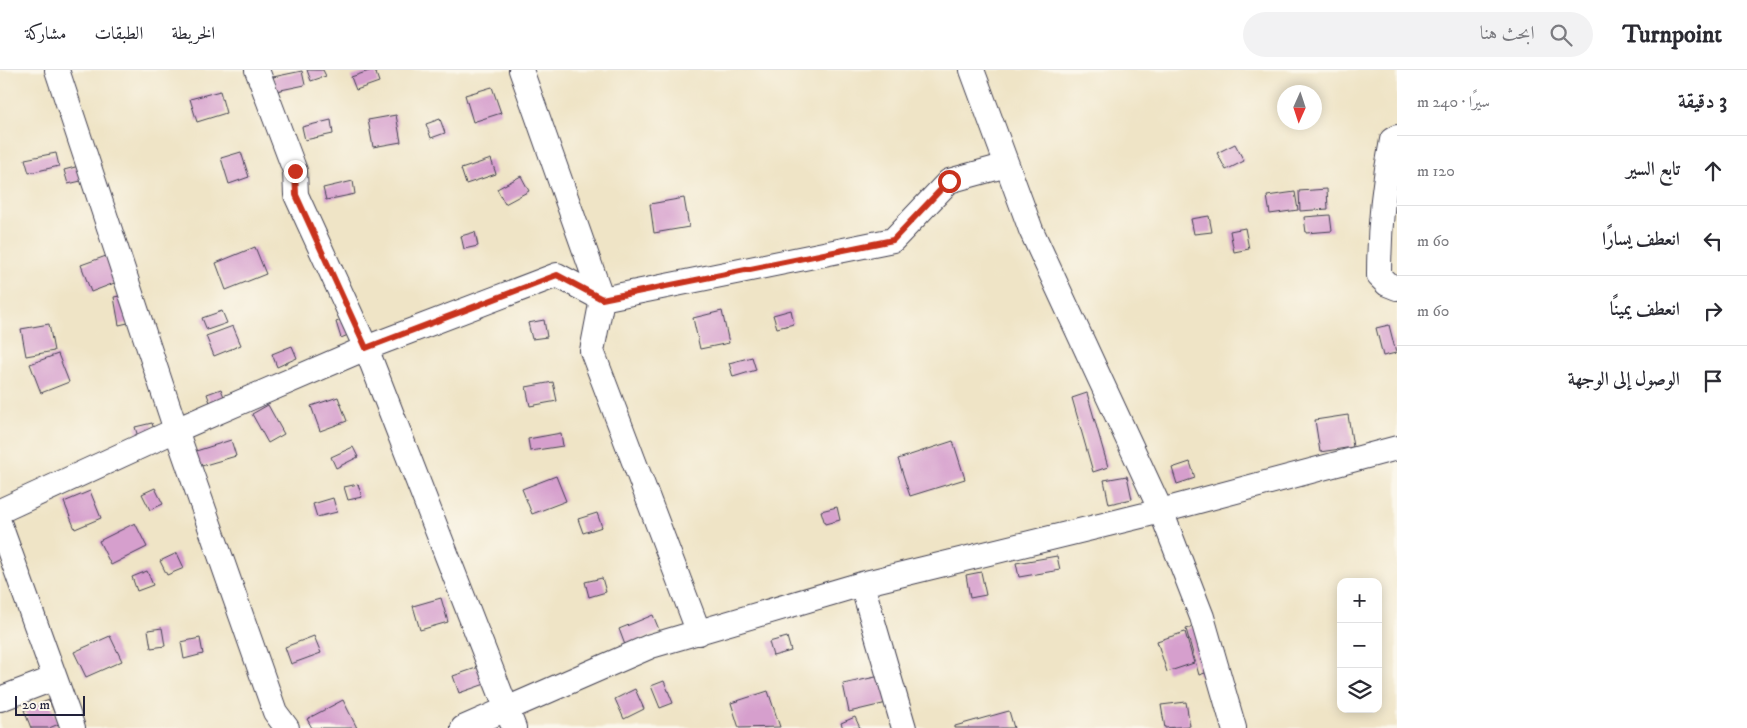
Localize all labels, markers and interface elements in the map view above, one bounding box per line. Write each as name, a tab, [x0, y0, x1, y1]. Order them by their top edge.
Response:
search box	[1243, 12, 1593, 57]
text: Turnpoint	[1623, 20, 1722, 50]
icon: search	[1547, 21, 1575, 49]
text: ابحث هنا	[1480, 22, 1535, 45]
text: مشاركة	[25, 23, 66, 45]
text: الطبقات	[94, 23, 143, 45]
text: الخريطة	[171, 23, 215, 45]
north arrow	[1277, 85, 1322, 130]
text: 3 دقيقة	[1678, 89, 1727, 115]
text: سيرًا · 240 m	[1417, 92, 1490, 112]
icon: ahead	[1699, 157, 1727, 185]
text: تابع السير	[1626, 158, 1680, 181]
route end	[284, 160, 307, 183]
text: 120 m	[1417, 161, 1455, 181]
route start	[938, 170, 961, 193]
icon: left	[1699, 227, 1727, 255]
text: انعطف يسارًا	[1602, 228, 1680, 251]
text: 60 m	[1417, 231, 1449, 251]
icon: right	[1699, 297, 1727, 325]
text: انعطف يمينًا	[1610, 298, 1680, 321]
text: 60 m	[1417, 301, 1449, 321]
icon: arrive	[1699, 367, 1727, 395]
text: الوصول إلى الوجهة	[1568, 368, 1680, 391]
map controls	[1337, 578, 1382, 713]
button: +	[1337, 578, 1382, 623]
button: −	[1337, 623, 1382, 668]
button: layers	[1337, 668, 1382, 713]
scale bar	[15, 693, 85, 716]
text: 20 m	[22, 696, 50, 714]

